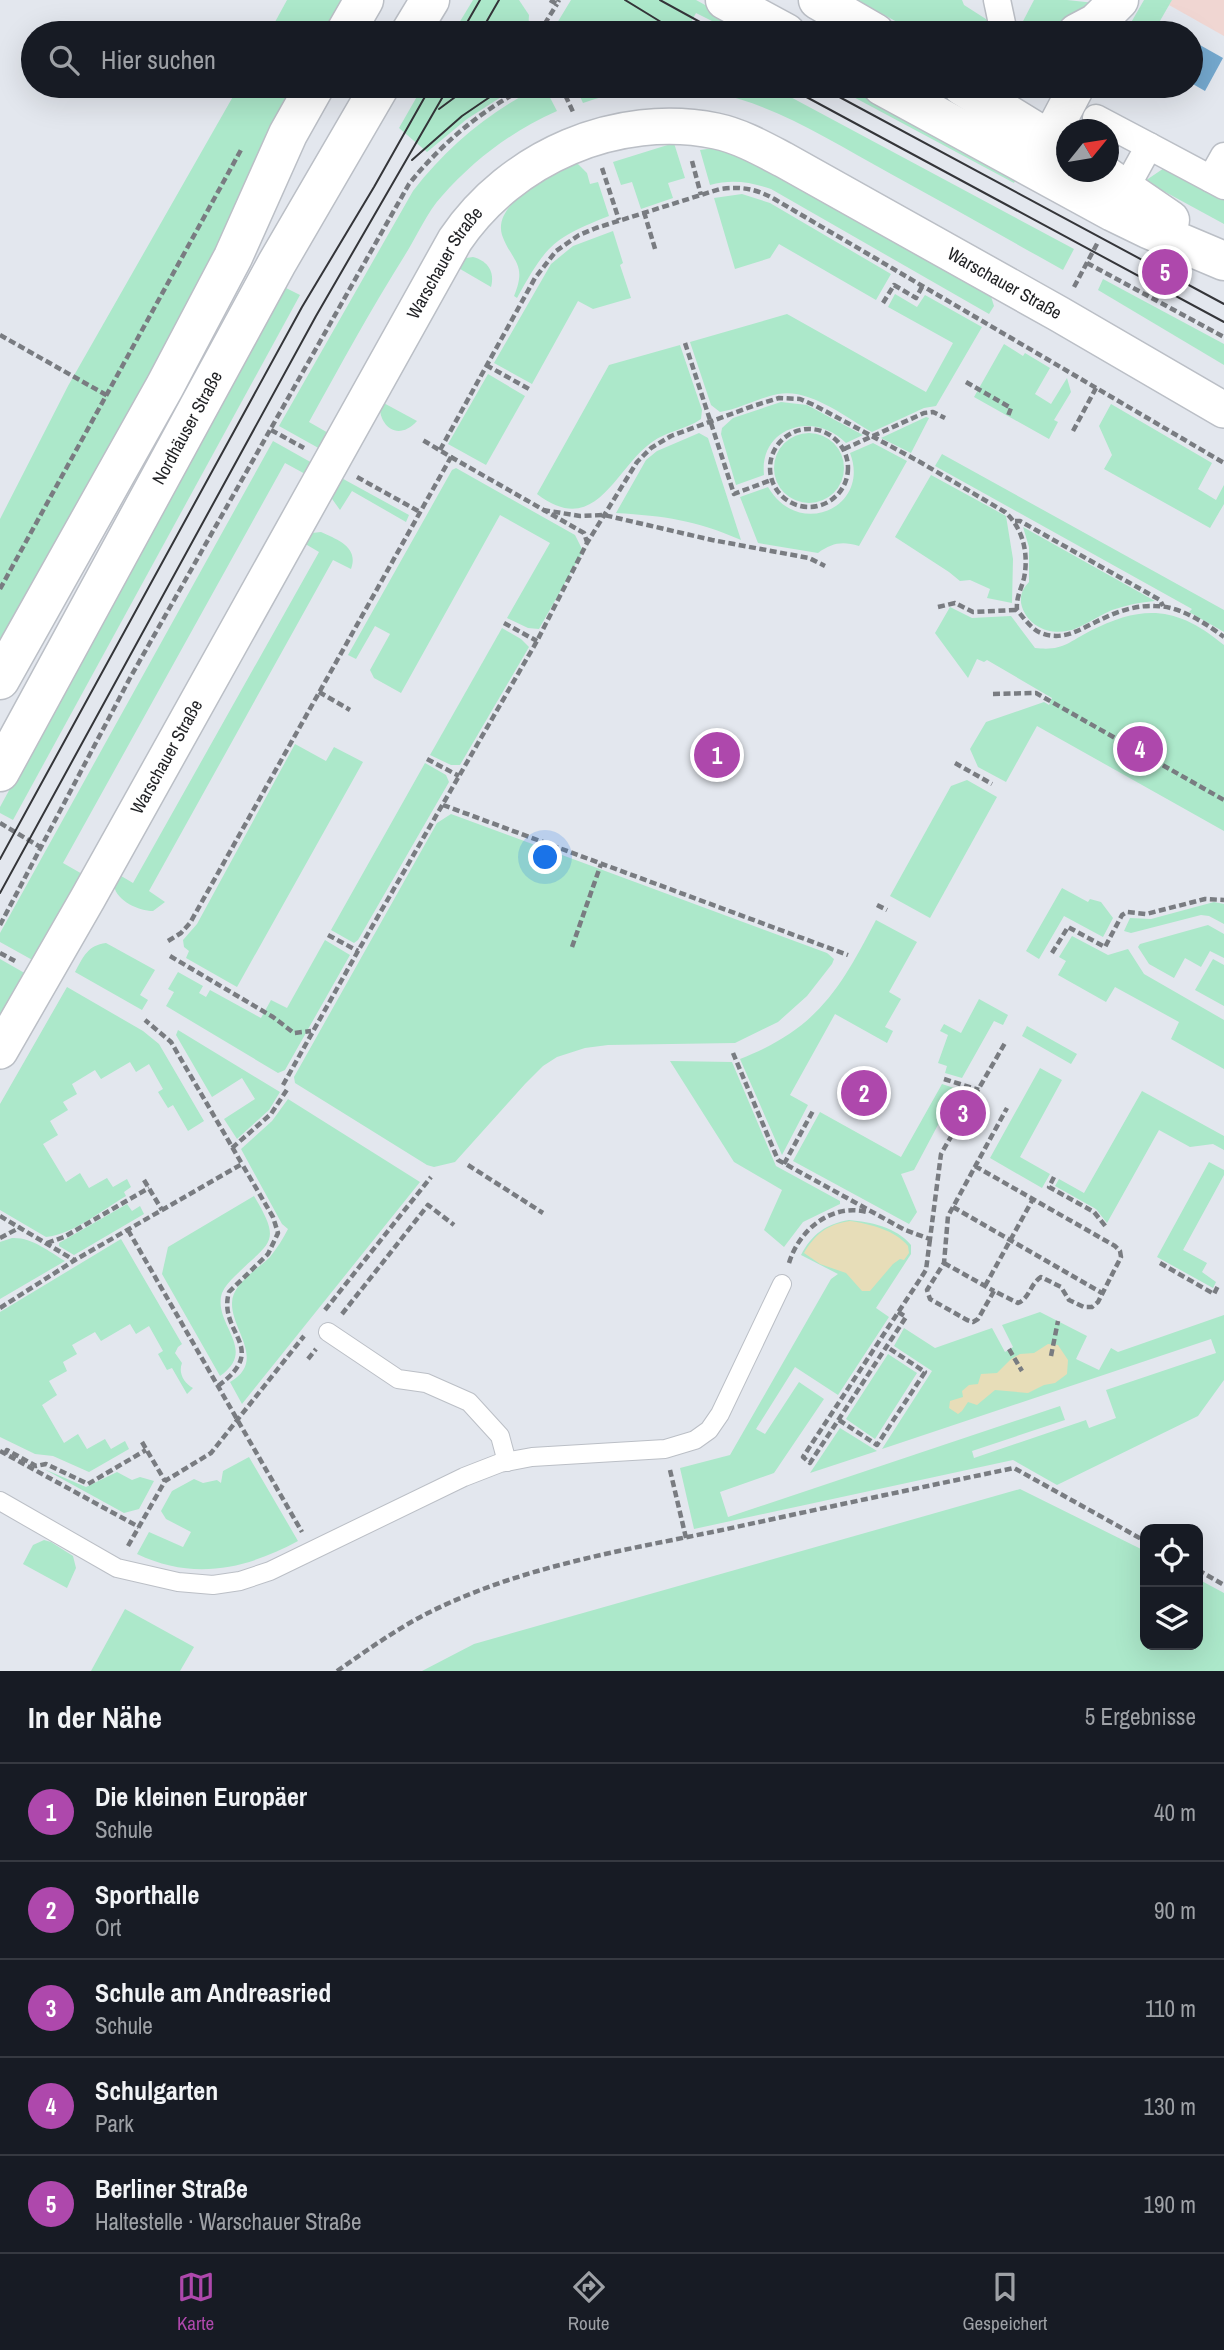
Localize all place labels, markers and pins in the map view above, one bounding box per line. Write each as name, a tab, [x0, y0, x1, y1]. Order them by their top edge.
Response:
pin: 5	[1142, 246, 1188, 298]
pin: 4	[1117, 723, 1163, 775]
pin: 1	[694, 729, 740, 781]
pin: 2	[841, 1067, 887, 1119]
pin: 3	[940, 1087, 986, 1139]

